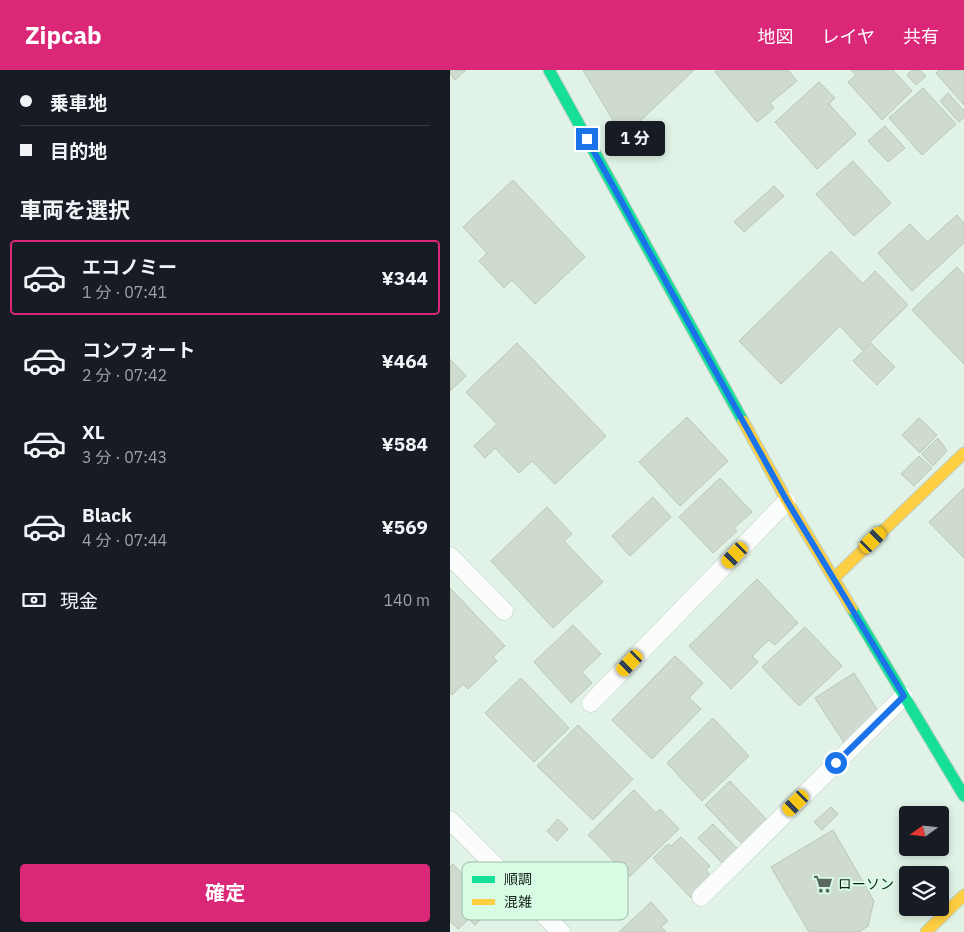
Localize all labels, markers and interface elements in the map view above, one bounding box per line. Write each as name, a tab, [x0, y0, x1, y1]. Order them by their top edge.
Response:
text: Zipcab	[25, 19, 102, 51]
text: 地図	[758, 25, 794, 48]
text: レイヤ	[822, 25, 875, 48]
text: 共有	[903, 25, 939, 48]
text: 乗車地	[50, 91, 107, 115]
callout: 1 分	[604, 122, 664, 156]
route end	[576, 128, 598, 150]
text: 1 分	[620, 128, 650, 148]
text: 目的地	[50, 139, 107, 163]
text: 車両を選択	[20, 195, 130, 224]
icon: car	[22, 255, 67, 300]
text: エコノミー	[82, 255, 177, 279]
text: ¥344	[381, 266, 428, 290]
text: 1 分 · 07:41	[82, 282, 167, 302]
icon: car	[22, 338, 67, 383]
text: コンフォート	[82, 338, 195, 362]
text: ¥464	[381, 349, 428, 373]
text: 2 分 · 07:42	[82, 365, 167, 385]
text: XL	[82, 420, 105, 444]
icon: car	[22, 421, 67, 466]
text: ¥584	[381, 432, 428, 456]
text: 3 分 · 07:43	[82, 447, 167, 467]
text: Black	[82, 503, 132, 527]
icon: car	[22, 504, 67, 549]
text: ¥569	[381, 515, 428, 539]
car	[857, 524, 889, 556]
text: 4 分 · 07:44	[82, 530, 167, 550]
car	[719, 539, 750, 571]
icon: cash	[20, 586, 48, 614]
text: 現金	[60, 589, 98, 613]
text: 140 m	[383, 590, 430, 610]
car	[614, 647, 645, 679]
route start	[825, 752, 847, 774]
car	[780, 787, 811, 819]
north arrow	[899, 806, 949, 856]
map controls	[899, 806, 949, 916]
legend	[462, 862, 628, 920]
button: 確定	[20, 864, 430, 922]
button: layers	[899, 866, 949, 916]
text: 順調	[504, 870, 532, 888]
supermarket icon: ローソン	[812, 873, 834, 895]
place label: ローソン	[838, 875, 894, 893]
text: 混雑	[504, 893, 532, 911]

